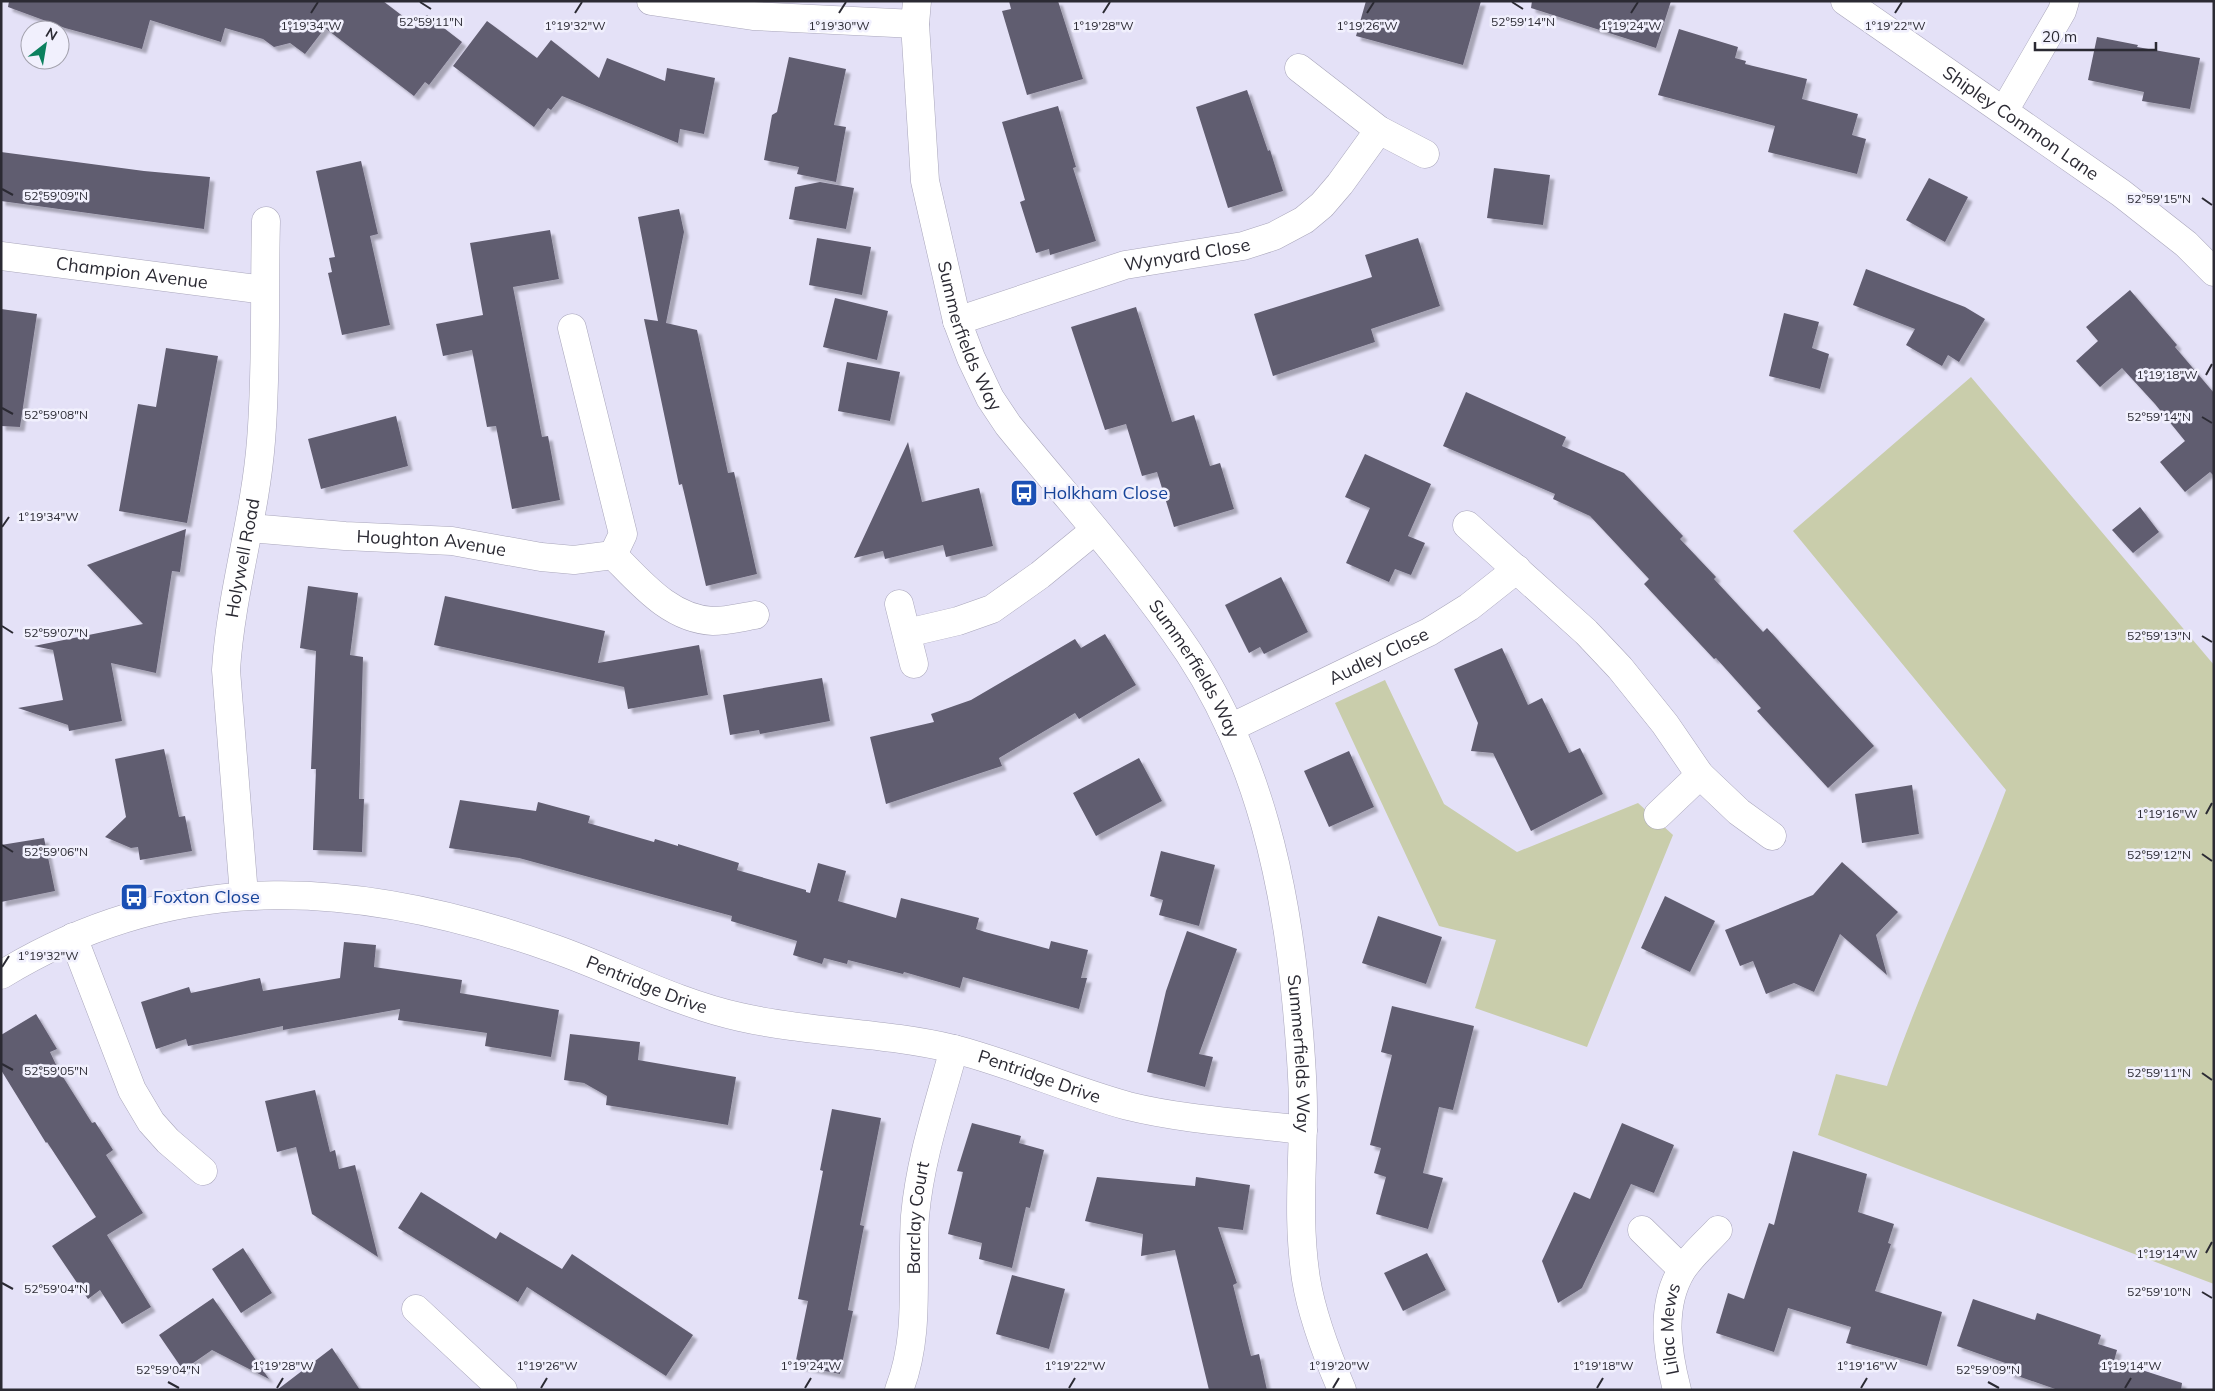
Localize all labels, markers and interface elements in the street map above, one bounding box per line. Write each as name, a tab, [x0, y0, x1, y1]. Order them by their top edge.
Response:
text: 52°59'11"N	[399, 14, 463, 29]
text: 52°59'14"N	[1491, 14, 1555, 29]
text: 1°19'34"W	[280, 18, 342, 33]
text: 1°19'32"W	[544, 18, 606, 33]
text: 1°19'30"W	[808, 18, 870, 33]
text: 1°19'28"W	[1072, 18, 1134, 33]
text: 1°19'26"W	[1336, 18, 1398, 33]
text: 1°19'24"W	[1600, 18, 1662, 33]
text: 1°19'22"W	[1864, 18, 1926, 33]
north arrow	[20, 20, 70, 70]
scale bar	[2035, 20, 2156, 52]
text: N	[43, 23, 61, 44]
text: 20 m	[2042, 27, 2077, 46]
street label: Shipley Common Lane	[1938, 60, 2104, 185]
text: 52°59'09"N	[24, 188, 88, 203]
text: 52°59'15"N	[2127, 191, 2191, 206]
street label: Wynyard Close	[1122, 232, 1253, 276]
street label: Champion Avenue	[55, 251, 209, 294]
street label: Summerfields Way	[933, 259, 1008, 415]
text: 1°19'18"W	[2136, 367, 2198, 382]
text: 52°59'08"N	[24, 407, 88, 422]
text: 52°59'14"N	[2127, 409, 2191, 424]
bus stop icon: Holkham Close	[1009, 478, 1039, 508]
place label: Holkham Close	[1043, 481, 1168, 504]
street label: Holywell Road	[220, 497, 265, 619]
text: 1°19'34"W	[17, 509, 79, 524]
street label: Houghton Avenue	[356, 525, 508, 562]
street label: Summerfields Way	[1144, 595, 1245, 742]
street label: Audley Close	[1325, 622, 1432, 690]
text: 52°59'07"N	[24, 625, 88, 640]
text: 52°59'13"N	[2127, 628, 2191, 643]
text: 1°19'16"W	[2136, 806, 2198, 821]
text: 52°59'06"N	[24, 844, 88, 859]
text: 52°59'12"N	[2127, 847, 2191, 862]
bus stop icon: Foxton Close	[119, 882, 149, 912]
place label: Foxton Close	[153, 885, 260, 908]
text: 1°19'32"W	[17, 948, 79, 963]
street label: Pentridge Drive	[583, 950, 710, 1019]
street label: Summerfields Way	[1283, 973, 1315, 1133]
street label: Pentridge Drive	[975, 1044, 1104, 1108]
text: 52°59'05"N	[24, 1063, 88, 1078]
text: 52°59'11"N	[2127, 1065, 2191, 1080]
street label: Barclay Court	[902, 1159, 934, 1274]
text: 1°19'14"W	[2136, 1246, 2198, 1261]
street label: Lilac Mews	[1655, 1280, 1685, 1377]
text: 52°59'04"N	[24, 1281, 88, 1296]
text: 52°59'10"N	[2127, 1284, 2191, 1299]
text: 1°19'28"W	[252, 1358, 314, 1373]
text: 1°19'26"W	[516, 1358, 578, 1373]
text: 1°19'24"W	[780, 1358, 842, 1373]
text: 1°19'22"W	[1044, 1358, 1106, 1373]
text: 1°19'20"W	[1308, 1358, 1370, 1373]
text: 1°19'18"W	[1572, 1358, 1634, 1373]
text: 1°19'16"W	[1836, 1358, 1898, 1373]
text: 1°19'14"W	[2100, 1358, 2162, 1373]
text: 52°59'04"N	[136, 1362, 200, 1377]
text: 52°59'09"N	[1956, 1362, 2020, 1377]

